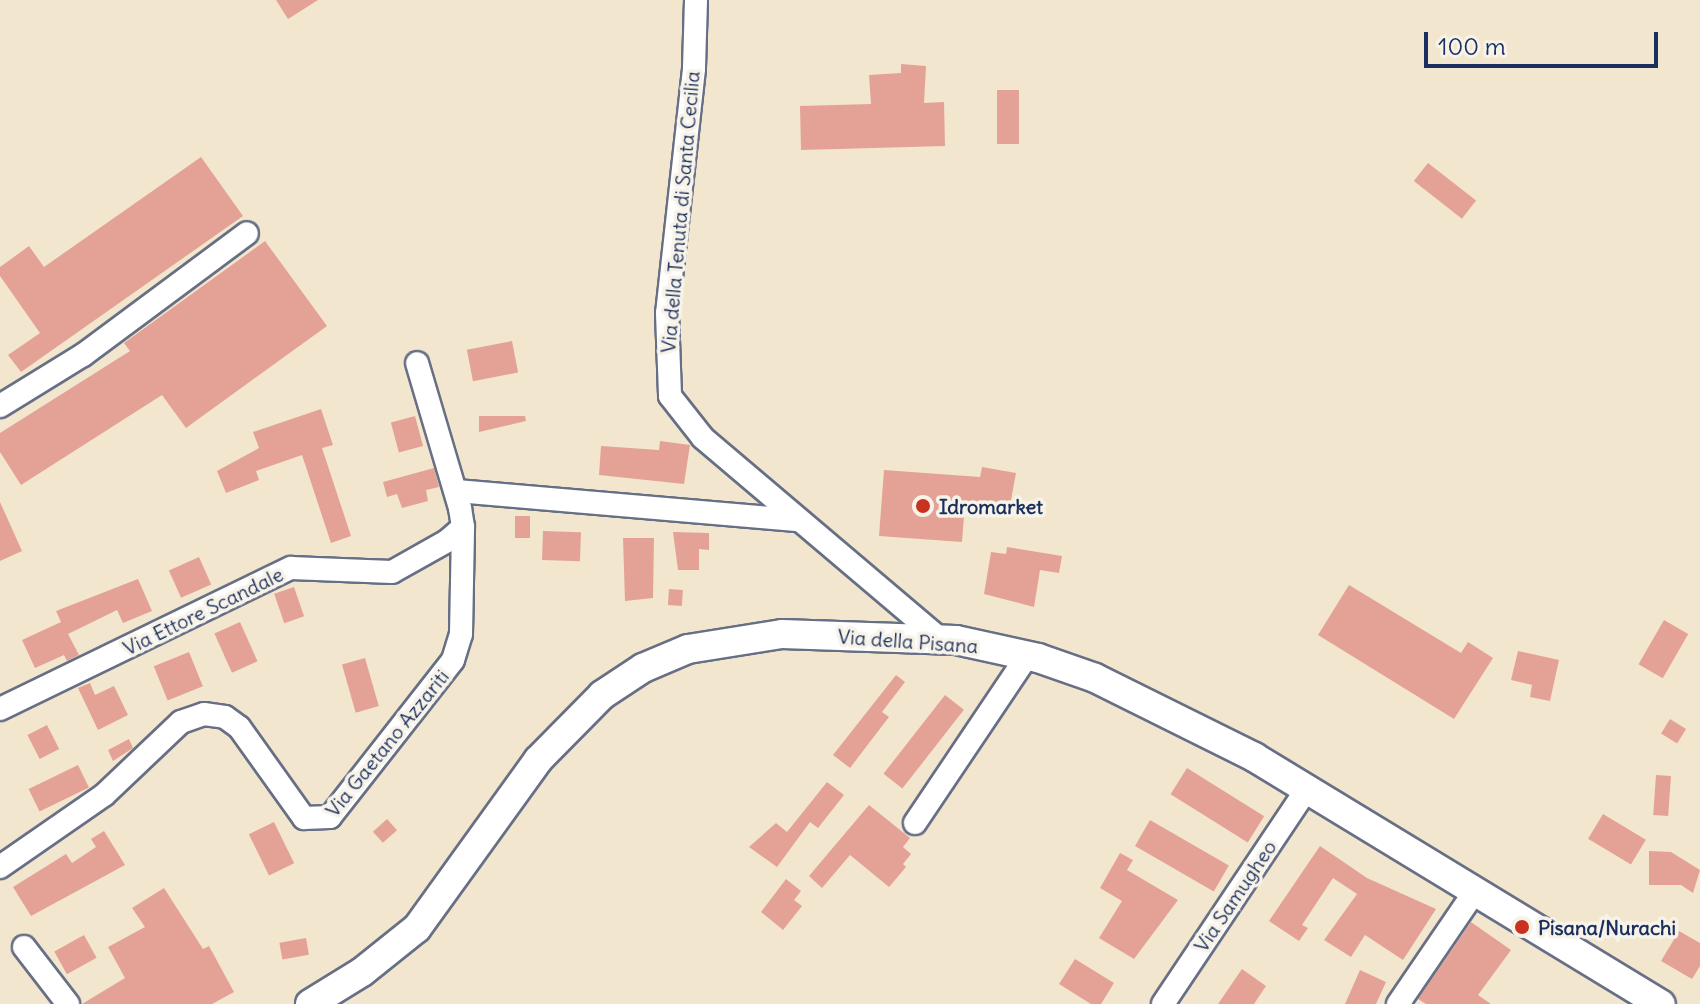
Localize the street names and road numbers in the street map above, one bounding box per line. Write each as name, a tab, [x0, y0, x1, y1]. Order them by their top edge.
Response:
street label: Via della Tenuta di Santa Cecilia	[656, 70, 704, 354]
street label: Via Ettore Scandale	[119, 562, 287, 660]
street label: Via della Pisana	[837, 624, 979, 658]
street label: Via Gaetano Azzariti	[320, 665, 454, 821]
street label: Via Samugheo	[1189, 836, 1281, 956]

